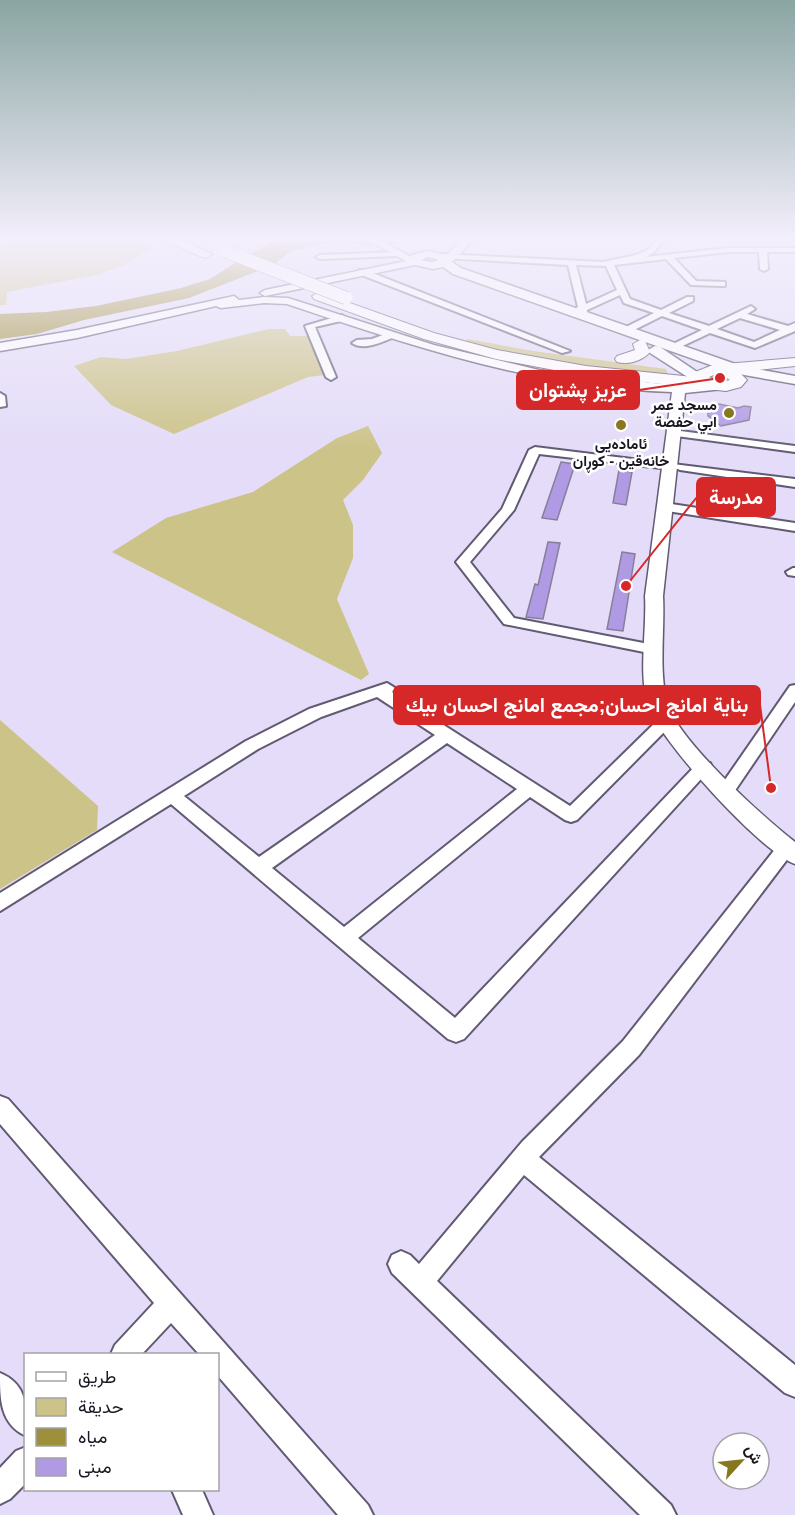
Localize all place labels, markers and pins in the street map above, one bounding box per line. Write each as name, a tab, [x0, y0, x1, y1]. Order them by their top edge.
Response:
callout: عزيز پشتوان	[517, 371, 639, 409]
place label: مسجد عمر ابي حفصة	[650, 396, 717, 435]
marker: مسجد عمر ابي حفصة	[722, 406, 736, 420]
marker: ئامادەیی خانەقین - کوڕان	[614, 418, 628, 432]
place label: ئامادەیی خانەقین - کوڕان	[573, 435, 669, 473]
callout: مدرسة	[697, 478, 775, 516]
callout: بناية امانج احسان;مجمع امانج احسان بيك	[394, 686, 760, 724]

